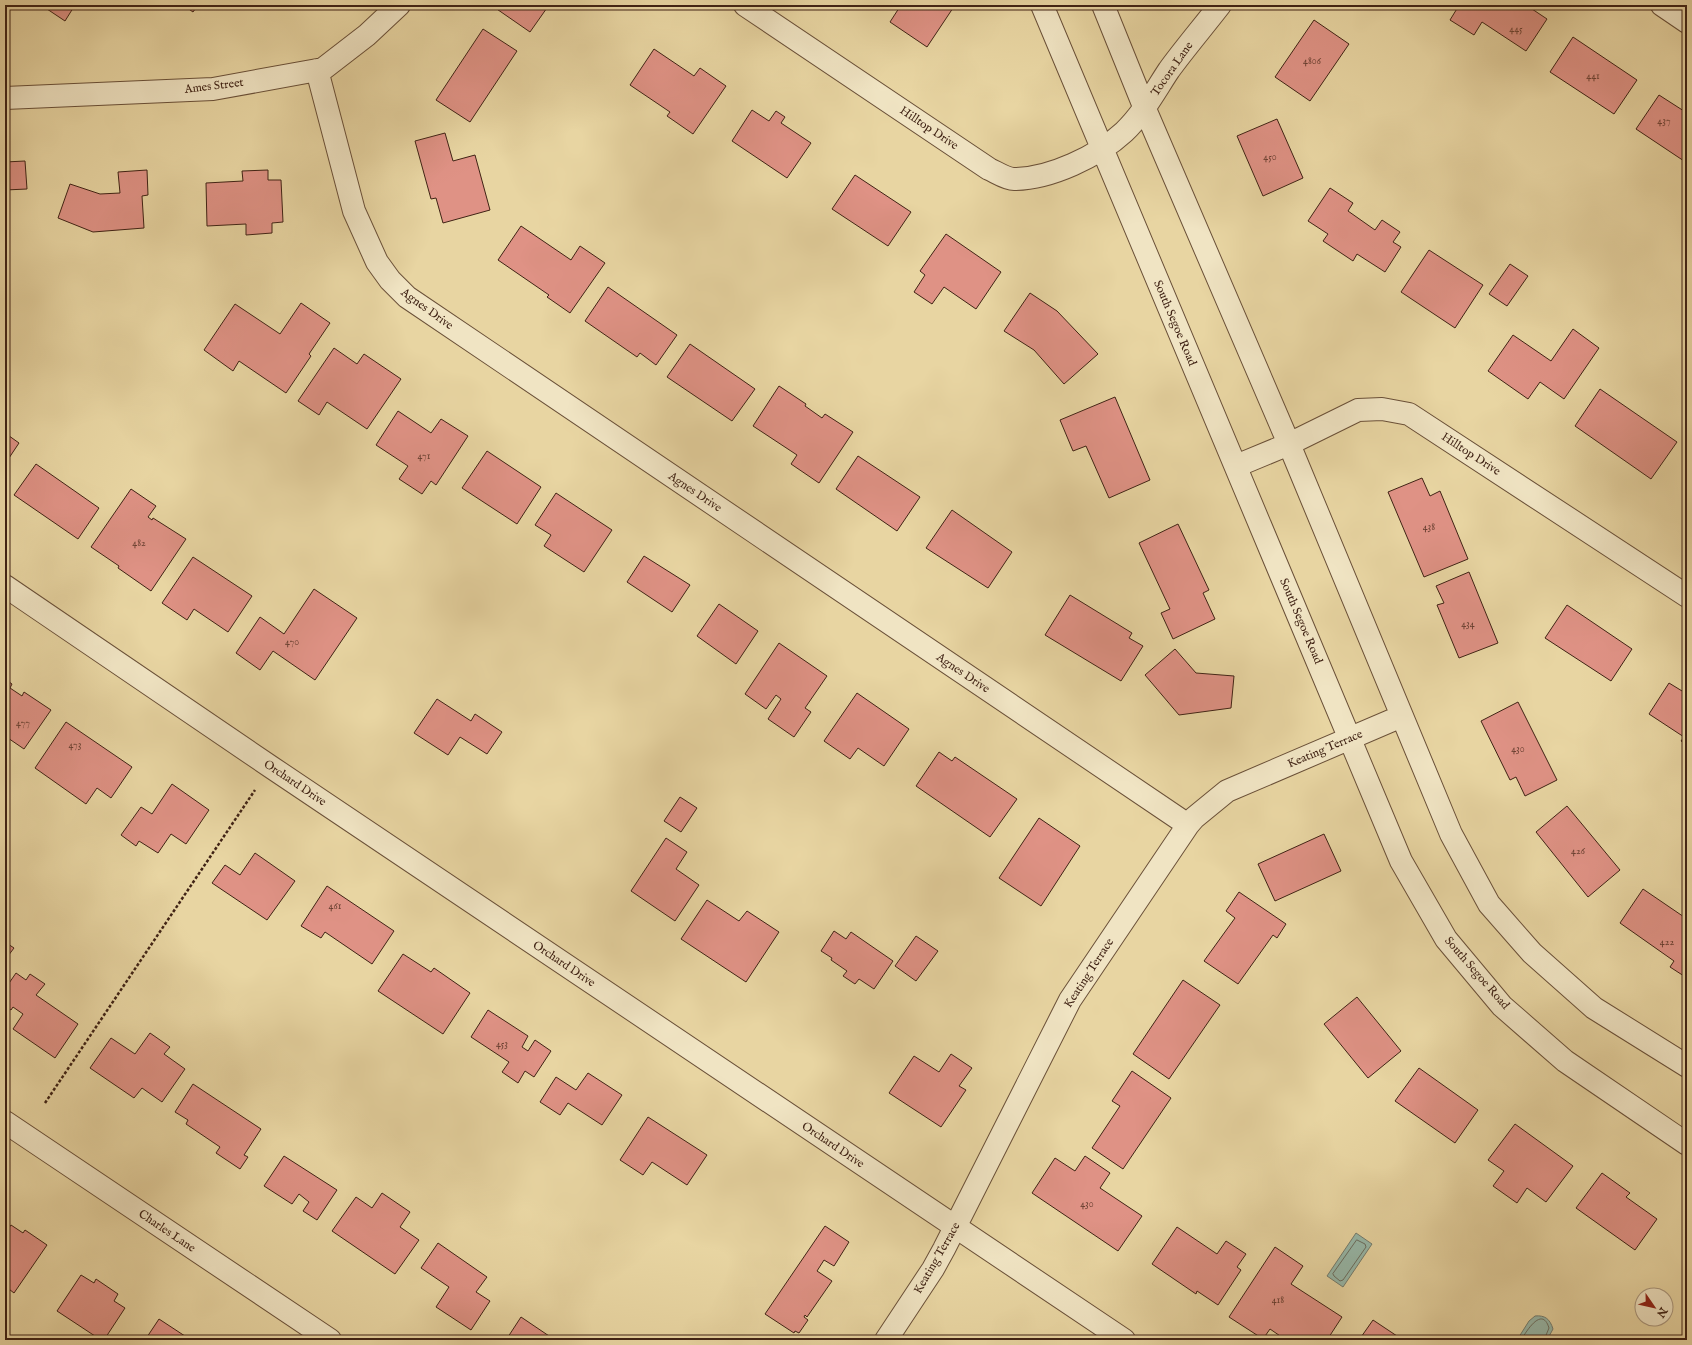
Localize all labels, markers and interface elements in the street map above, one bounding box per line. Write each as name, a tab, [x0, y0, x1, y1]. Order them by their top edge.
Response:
house number: 445	[1509, 23, 1523, 36]
street label: Tocora Lane	[1148, 38, 1197, 99]
house number: 4806	[1303, 55, 1322, 68]
house number: 441	[1586, 70, 1600, 83]
street label: Ames Street	[183, 75, 244, 97]
street label: Hilltop Drive	[896, 103, 962, 154]
house number: 437	[1657, 115, 1671, 128]
house number: 450	[1263, 151, 1277, 164]
street label: South Segoe Road	[1150, 278, 1200, 369]
street label: Agnes Drive	[397, 284, 457, 333]
street label: Hilltop Drive	[1438, 429, 1504, 480]
house number: 471	[418, 450, 431, 463]
street label: Agnes Drive	[665, 468, 725, 516]
house number: 438	[1423, 521, 1435, 534]
house number: 482	[132, 537, 146, 550]
street label: South Segoe Road	[1276, 576, 1326, 667]
house number: 434	[1461, 618, 1475, 631]
house number: 470	[285, 636, 299, 649]
street label: Agnes Drive	[933, 649, 993, 697]
house number: 477	[16, 717, 30, 730]
street label: Keating Terrace	[1285, 726, 1365, 772]
house number: 473	[68, 739, 82, 752]
house number: 430	[1511, 743, 1525, 756]
street label: Orchard Drive	[261, 757, 330, 810]
house number: 426	[1571, 845, 1586, 858]
house number: 461	[329, 900, 342, 913]
street label: South Segoe Road	[1441, 933, 1513, 1013]
street label: Keating Terrace	[1061, 935, 1117, 1011]
house number: 422	[1660, 936, 1674, 949]
street label: Orchard Drive	[530, 938, 599, 991]
house number: 453	[496, 1038, 508, 1051]
street label: Orchard Drive	[799, 1119, 868, 1172]
house number: 430	[1080, 1198, 1094, 1211]
street label: Charles Lane	[136, 1206, 199, 1256]
street label: Keating Terrace	[910, 1219, 964, 1296]
north arrow	[1634, 1287, 1674, 1327]
house number: 418	[1272, 1294, 1284, 1307]
text: N	[1653, 1303, 1670, 1320]

